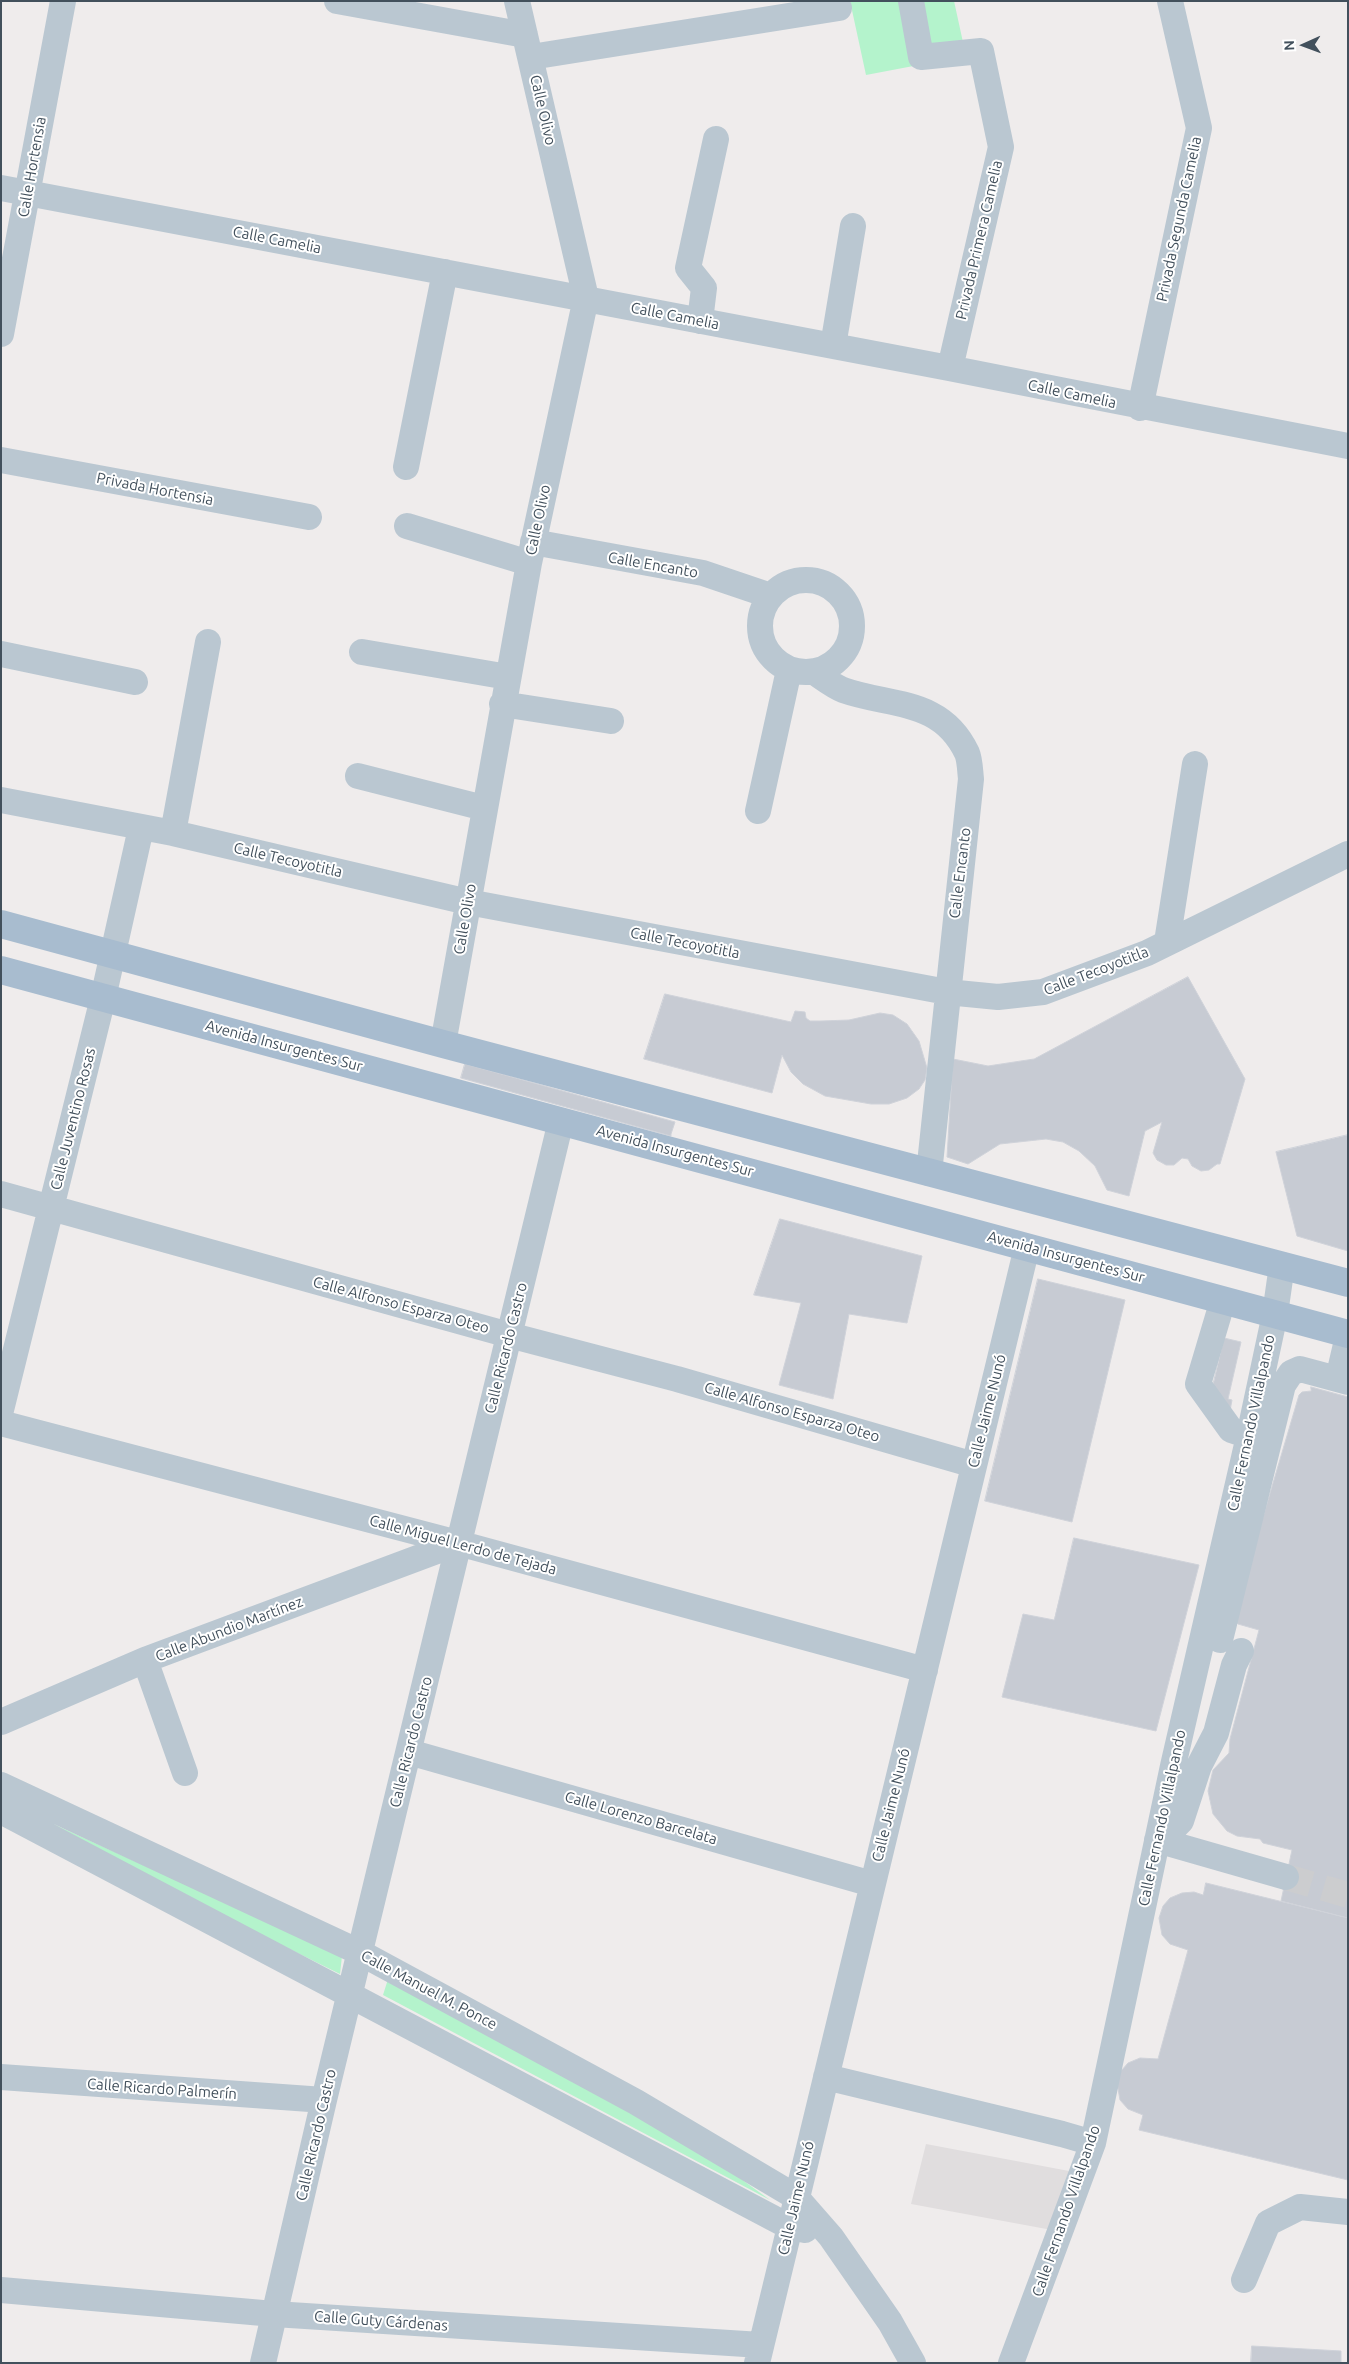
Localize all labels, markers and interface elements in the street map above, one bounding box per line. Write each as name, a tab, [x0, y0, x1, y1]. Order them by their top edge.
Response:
north arrow	[1279, 20, 1329, 70]
text: N	[1281, 40, 1297, 51]
street label: Calle Olivo	[526, 73, 560, 147]
street label: Calle Hortensia	[14, 115, 50, 219]
street label: Privada Segunda Camelia	[1153, 135, 1205, 303]
street label: Privada Primera Camelia	[952, 159, 1006, 321]
street label: Calle Camelia	[231, 223, 323, 257]
street label: Calle Camelia	[629, 299, 721, 333]
street label: Calle Camelia	[1026, 376, 1118, 412]
street label: Privada Hortensia	[95, 469, 215, 509]
street label: Calle Olivo	[522, 483, 554, 557]
street label: Calle Encanto	[606, 548, 700, 582]
street label: Calle Encanto	[946, 827, 974, 919]
street label: Calle Tecoyotitla	[232, 839, 344, 881]
street label: Calle Olivo	[450, 882, 480, 956]
street label: Calle Tecoyotitla	[629, 924, 741, 962]
street label: Calle Tecoyotitla	[1041, 943, 1151, 999]
street label: Avenida Insurgentes Sur	[203, 1016, 365, 1076]
street label: Calle Juventino Rosas	[47, 1046, 99, 1192]
street label: Avenida Insurgentes Sur	[594, 1121, 756, 1181]
street label: Avenida Insurgentes Sur	[985, 1227, 1147, 1287]
street label: Calle Alfonso Esparza Oteo	[311, 1273, 491, 1337]
street label: Calle Ricardo Castro	[481, 1281, 531, 1415]
street label: Calle Fernando Villalpando	[1223, 1333, 1279, 1513]
street label: Calle Jaime Nunó	[964, 1352, 1010, 1470]
street label: Calle Alfonso Esparza Oteo	[702, 1378, 882, 1446]
street label: Calle Miguel Lerdo de Tejada	[368, 1511, 558, 1579]
street label: Calle Abundio Martínez	[153, 1593, 305, 1665]
street label: Calle Ricardo Castro	[386, 1675, 436, 1809]
street label: Calle Fernando Villalpando	[1134, 1728, 1190, 1908]
street label: Calle Jaime Nunó	[868, 1746, 914, 1864]
street label: Calle Lorenzo Barcelata	[563, 1788, 719, 1848]
street label: Calle Manuel M. Ponce	[358, 1946, 500, 2034]
street label: Calle Ricardo Castro	[292, 2067, 340, 2203]
street label: Calle Ricardo Palmerín	[86, 2075, 238, 2103]
street label: Calle Fernando Villalpando	[1028, 2123, 1104, 2299]
street label: Calle Jaime Nunó	[774, 2139, 818, 2257]
street label: Calle Guty Cárdenas	[314, 2307, 448, 2335]

